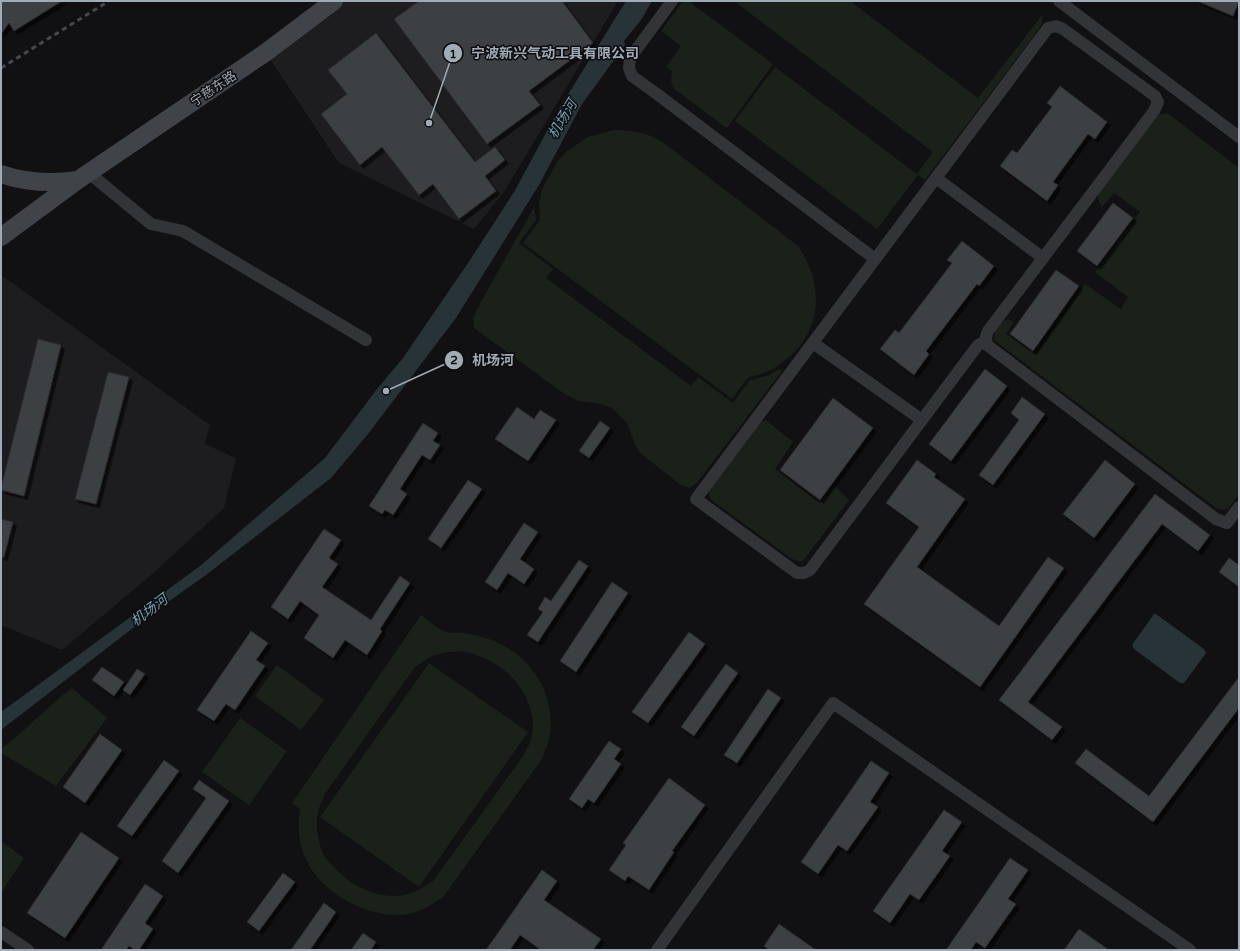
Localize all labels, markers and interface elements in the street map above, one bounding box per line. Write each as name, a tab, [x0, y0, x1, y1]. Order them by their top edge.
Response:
callout: 宁波新兴气动工具有限公司	[443, 40, 647, 66]
text: 宁波新兴气动工具有限公司	[471, 45, 639, 62]
text: 1	[449, 47, 457, 61]
street label: 宁慈东路	[188, 68, 240, 110]
water label: 机场河	[544, 94, 582, 142]
callout: 机场河	[444, 347, 522, 373]
text: 机场河	[472, 352, 514, 369]
text: 2	[450, 353, 458, 367]
water label: 机场河	[127, 589, 174, 630]

